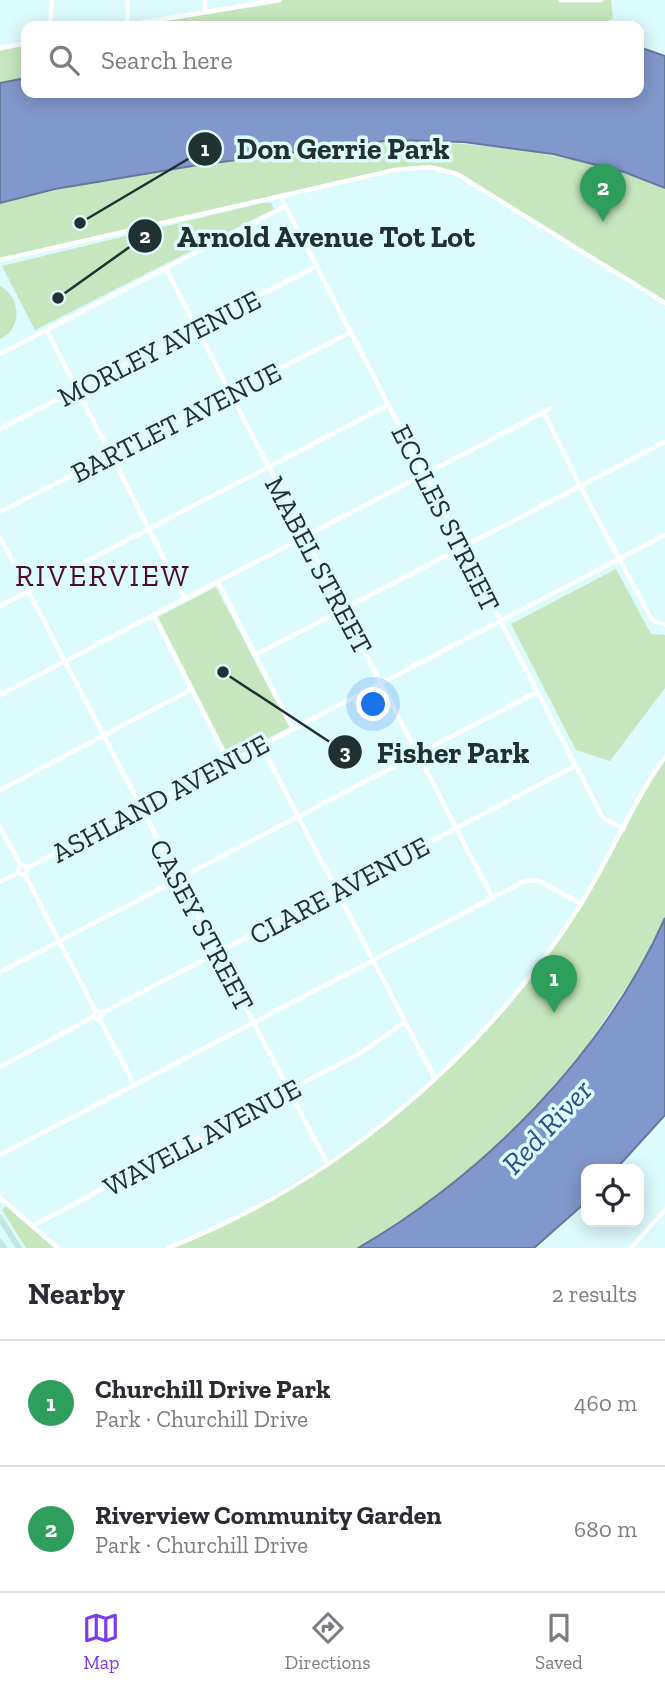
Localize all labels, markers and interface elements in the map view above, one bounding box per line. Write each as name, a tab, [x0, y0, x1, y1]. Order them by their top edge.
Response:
search box	[21, 21, 644, 98]
icon: search	[45, 41, 83, 79]
text: Search here	[101, 44, 233, 76]
callout: Don Gerrie Park	[188, 123, 464, 174]
text: Don Gerrie Park	[236, 131, 450, 167]
text: 1	[201, 136, 210, 161]
pin: 2	[580, 164, 626, 222]
callout: Arnold Avenue Tot Lot	[127, 211, 489, 262]
text: Arnold Avenue Tot Lot	[177, 219, 476, 255]
text: 2	[139, 223, 151, 248]
street label: MORLEY AVENUE	[52, 283, 266, 414]
street label: BARTLET AVENUE	[66, 355, 287, 490]
street label: ECCLES STREET	[384, 419, 507, 617]
street label: MABEL STREET	[258, 471, 379, 660]
district label: RIVERVIEW	[15, 558, 191, 594]
your location	[356, 687, 390, 721]
street label: ASHLAND AVENUE	[46, 727, 275, 870]
callout: Fisher Park	[328, 727, 544, 778]
text: Fisher Park	[377, 735, 530, 771]
text: 3	[339, 739, 351, 764]
street label: CLARE AVENUE	[244, 829, 435, 952]
street label: CASEY STREET	[142, 834, 261, 1017]
pin: 1	[531, 955, 577, 1013]
street label: WAVELL AVENUE	[98, 1072, 307, 1203]
water label: Red River	[494, 1072, 600, 1182]
map controls	[581, 1164, 644, 1227]
button: locate	[581, 1164, 644, 1227]
text: Nearby	[28, 1276, 125, 1312]
text: 2 results	[552, 1280, 637, 1308]
text: Churchill Drive Park	[95, 1373, 330, 1405]
text: 1	[46, 1389, 56, 1417]
text: 460 m	[574, 1389, 637, 1417]
text: Park · Churchill Drive	[95, 1405, 308, 1433]
text: Riverview Community Garden	[95, 1499, 442, 1531]
text: 2	[45, 1515, 57, 1543]
text: 680 m	[574, 1515, 637, 1543]
text: Park · Churchill Drive	[95, 1531, 308, 1559]
tab: Map	[82, 1609, 120, 1674]
tab: Directions	[285, 1609, 371, 1674]
tab: Saved	[535, 1609, 583, 1674]

